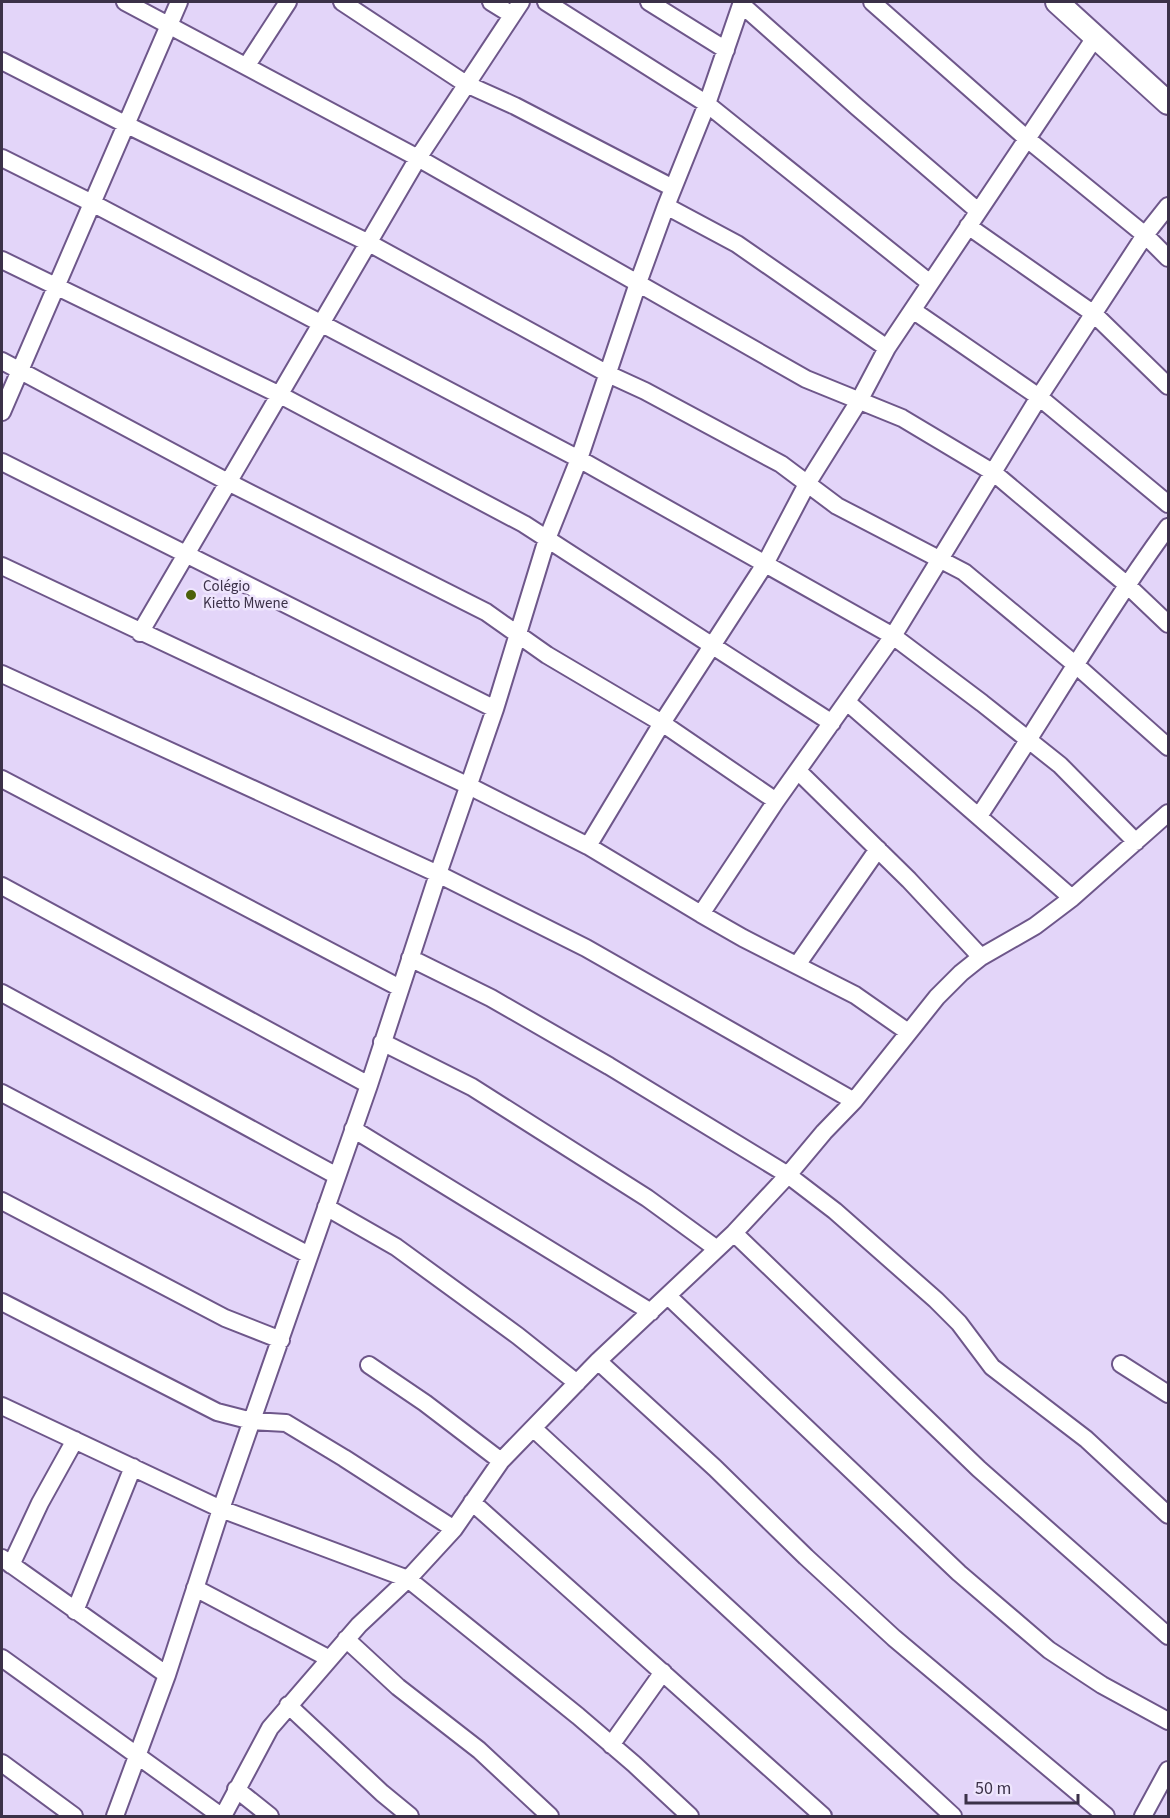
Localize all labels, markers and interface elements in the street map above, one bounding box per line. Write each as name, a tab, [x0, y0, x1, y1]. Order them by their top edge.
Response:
place label: Colégio Kietto Mwene	[203, 576, 288, 614]
marker: Colégio Kietto Mwene	[184, 588, 198, 602]
scale bar	[966, 1767, 1078, 1805]
text: 50 m	[975, 1776, 1011, 1801]

